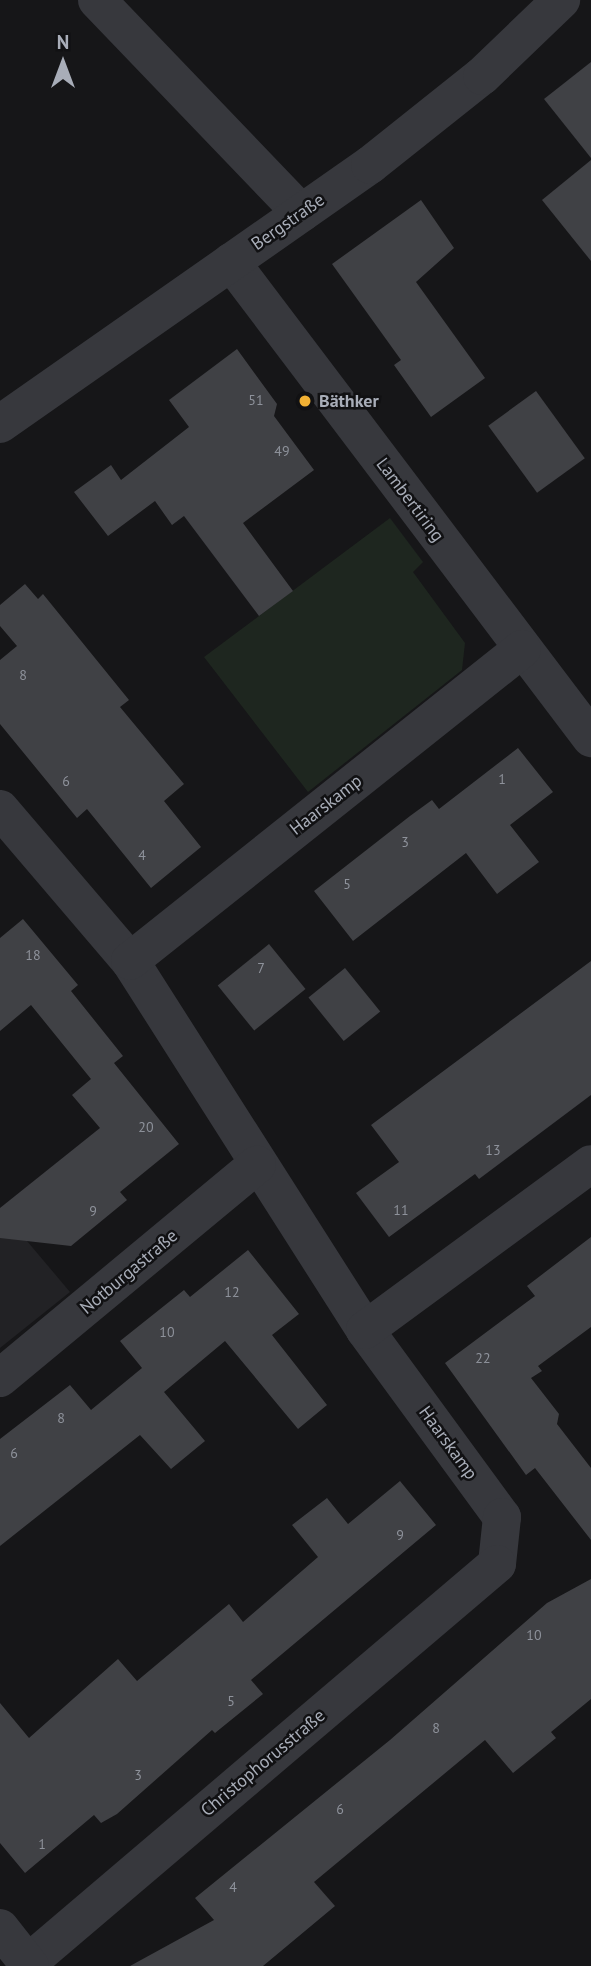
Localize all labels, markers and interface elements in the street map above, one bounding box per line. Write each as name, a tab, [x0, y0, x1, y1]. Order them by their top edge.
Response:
north arrow	[28, 28, 98, 98]
text: N	[57, 30, 69, 54]
street label: Bergstraße	[247, 189, 329, 255]
place label: Bäthker	[319, 390, 379, 412]
house number: 51	[248, 392, 264, 408]
marker: Bäthker	[297, 393, 313, 409]
house number: 49	[274, 443, 290, 459]
street label: Lambertiring	[371, 454, 449, 546]
house number: 8	[19, 667, 27, 683]
street label: Haarskamp	[286, 770, 366, 840]
house number: 1	[498, 771, 506, 787]
house number: 6	[62, 773, 70, 789]
house number: 3	[401, 834, 409, 850]
house number: 4	[138, 847, 146, 863]
house number: 5	[343, 876, 351, 892]
house number: 18	[25, 947, 41, 963]
house number: 7	[257, 960, 265, 976]
house number: 20	[138, 1119, 154, 1135]
house number: 13	[485, 1142, 501, 1158]
house number: 11	[393, 1202, 409, 1218]
house number: 9	[89, 1203, 97, 1219]
street label: Notburgastraße	[76, 1225, 182, 1319]
house number: 12	[224, 1284, 240, 1300]
house number: 10	[159, 1324, 175, 1340]
house number: 22	[475, 1350, 491, 1366]
street label: Haarskamp	[414, 1402, 482, 1484]
house number: 8	[57, 1410, 65, 1426]
house number: 6	[10, 1445, 18, 1461]
house number: 9	[396, 1527, 404, 1543]
house number: 10	[526, 1627, 542, 1643]
house number: 5	[227, 1693, 235, 1709]
street label: Christophorusstraße	[197, 1705, 329, 1821]
house number: 8	[432, 1720, 440, 1736]
house number: 3	[134, 1767, 142, 1783]
house number: 6	[336, 1801, 344, 1817]
house number: 1	[38, 1836, 46, 1852]
house number: 4	[229, 1879, 237, 1895]

